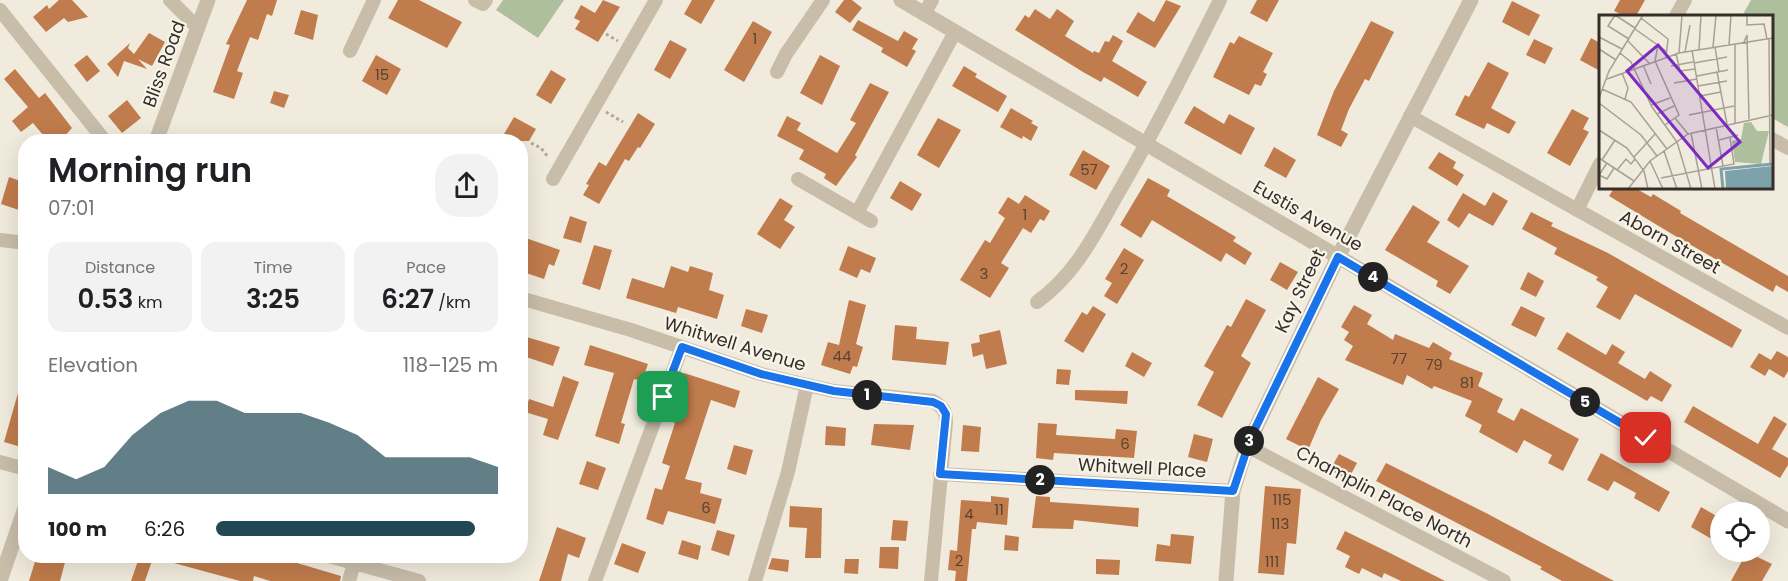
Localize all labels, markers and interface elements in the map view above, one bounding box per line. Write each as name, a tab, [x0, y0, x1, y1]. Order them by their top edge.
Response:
inset map	[1599, 15, 1773, 189]
street label: Bliss Road	[136, 17, 191, 111]
house number: 1	[753, 28, 757, 49]
house number: 15	[375, 64, 389, 85]
text: Morning run	[48, 147, 252, 194]
button: share	[435, 154, 498, 217]
house number: 57	[1080, 159, 1098, 180]
street label: Eustis Avenue	[1249, 174, 1368, 257]
text: 07:01	[48, 194, 95, 222]
house number: 1	[1023, 204, 1027, 225]
street label: Aborn Street	[1615, 204, 1725, 280]
street label: Kay Street	[1268, 245, 1331, 337]
text: Distance	[85, 256, 155, 279]
text: Time	[254, 256, 293, 279]
text: Pace	[406, 256, 446, 279]
house number: 2	[1120, 258, 1128, 279]
pin: 4	[1358, 262, 1388, 292]
house number: 3	[980, 263, 988, 284]
text: 4	[1368, 265, 1378, 288]
text: 0.53	[78, 281, 133, 317]
text: 3:25	[246, 281, 300, 317]
text: 6:27	[381, 281, 434, 317]
text: km	[133, 291, 162, 314]
text: /km	[434, 291, 471, 314]
street label: Whitwell Avenue	[661, 310, 809, 377]
house number: 44	[833, 345, 851, 366]
house number: 77	[1391, 348, 1407, 369]
text: Elevation	[48, 351, 138, 379]
text: 118–125 m	[403, 351, 498, 379]
house number: 79	[1425, 354, 1443, 375]
pin	[637, 371, 688, 422]
house number: 81	[1460, 372, 1474, 393]
icon: arrive	[646, 380, 679, 413]
pin: 1	[852, 380, 882, 410]
text: 1	[864, 383, 870, 406]
pin: 5	[1570, 387, 1600, 417]
text: 5	[1580, 390, 1590, 413]
pin	[1620, 412, 1671, 463]
icon: check	[1629, 421, 1662, 454]
pin: 3	[1234, 426, 1264, 456]
text: 3	[1244, 429, 1254, 452]
house number: 6	[1120, 433, 1130, 454]
street label: Champlin Place North	[1292, 439, 1477, 554]
street label: Whitwell Place	[1077, 452, 1207, 483]
pin: 2	[1025, 465, 1055, 495]
text: 2	[1035, 468, 1045, 491]
house number: 115	[1272, 489, 1292, 510]
house number: 6	[701, 497, 711, 518]
house number: 11	[994, 499, 1004, 520]
map controls	[1710, 502, 1770, 562]
button: locate	[1710, 502, 1770, 562]
house number: 4	[964, 503, 974, 524]
house number: 113	[1271, 513, 1289, 534]
text: 100 m	[48, 515, 107, 543]
text: 6:26	[144, 515, 185, 543]
house number: 2	[955, 550, 963, 571]
house number: 111	[1265, 551, 1279, 572]

